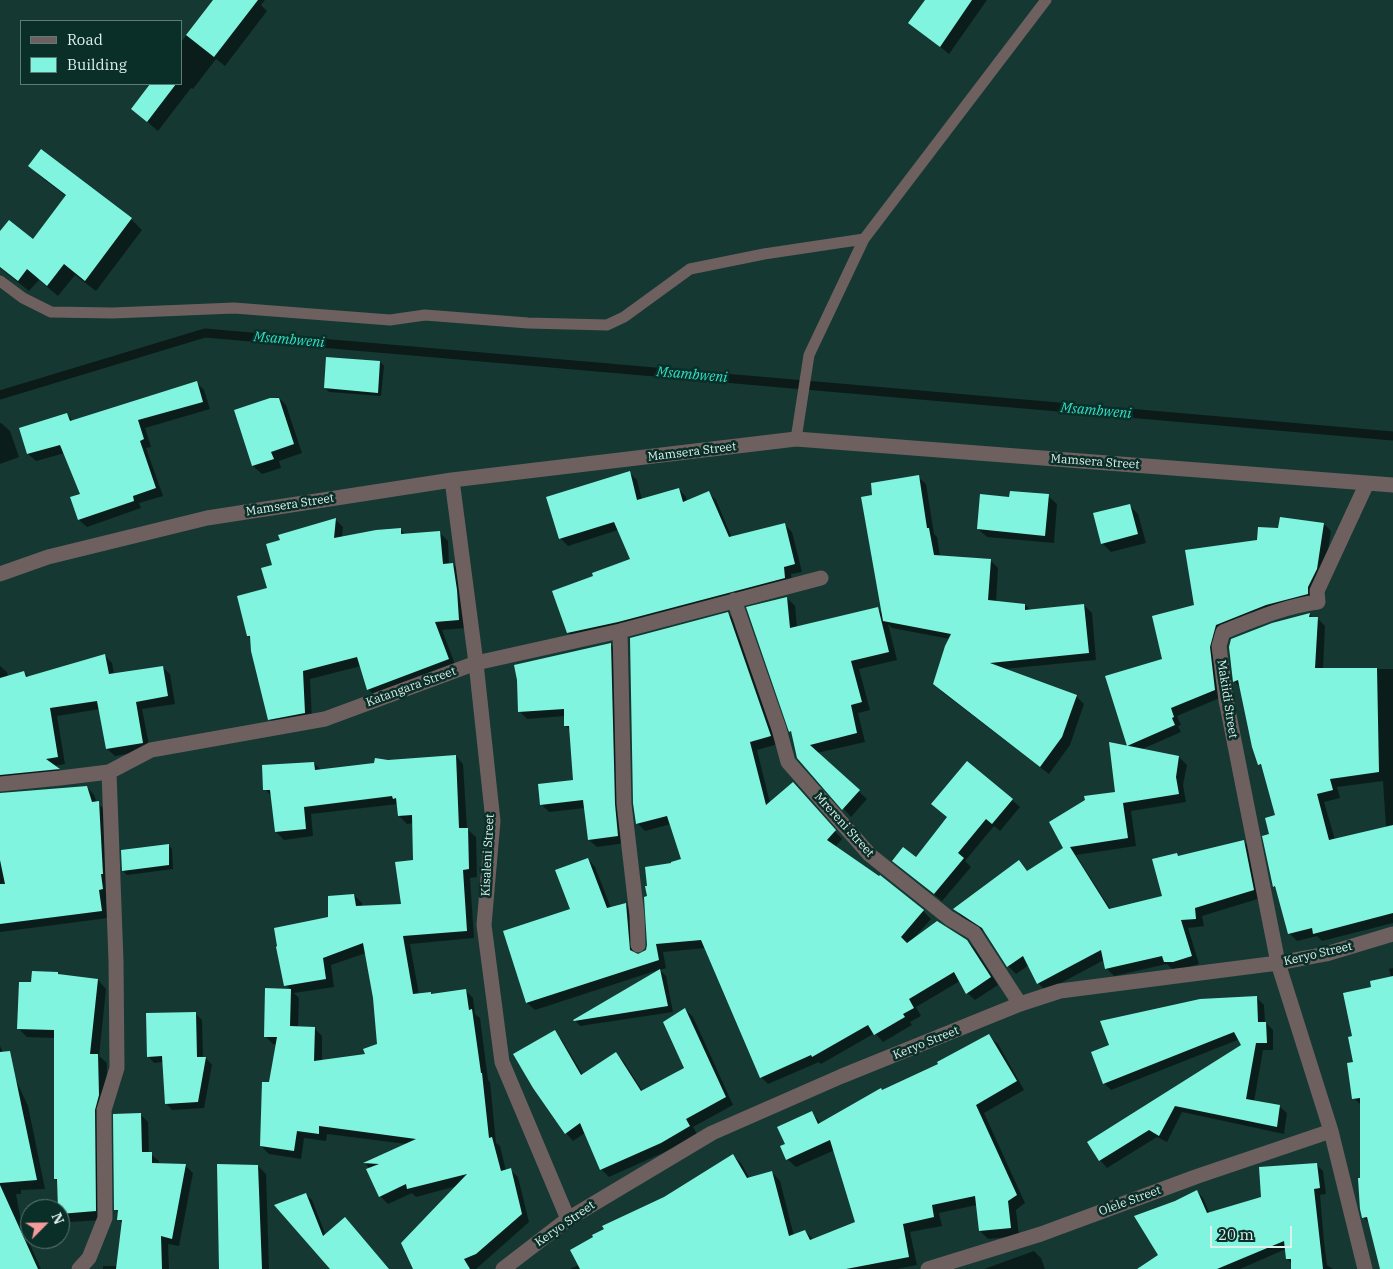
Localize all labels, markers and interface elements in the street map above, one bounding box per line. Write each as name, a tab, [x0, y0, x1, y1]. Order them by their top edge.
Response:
legend	[20, 20, 182, 85]
text: Road	[67, 30, 103, 49]
text: Building	[67, 55, 127, 74]
water label: Msambweni	[253, 329, 325, 351]
water label: Msambweni	[656, 364, 728, 386]
water label: Msambweni	[1060, 400, 1132, 422]
street label: Mamsera Street	[647, 439, 737, 465]
street label: Mamsera Street	[1050, 452, 1140, 472]
street label: Mamsera Street	[245, 491, 335, 519]
street label: Makiidi Street	[1214, 659, 1240, 739]
street label: Katangara Street	[364, 664, 458, 710]
street label: Mrereni Street	[811, 790, 877, 860]
street label: Kisaleni Street	[479, 813, 497, 897]
street label: Keryo Street	[1282, 939, 1354, 969]
street label: Keryo Street	[891, 1023, 961, 1063]
street label: Olele Street	[1097, 1183, 1163, 1219]
street label: Keryo Street	[532, 1198, 598, 1250]
north arrow	[20, 1199, 70, 1249]
text: N	[47, 1210, 68, 1227]
scale bar	[1213, 1216, 1296, 1248]
text: 20 m	[1218, 1225, 1254, 1244]

